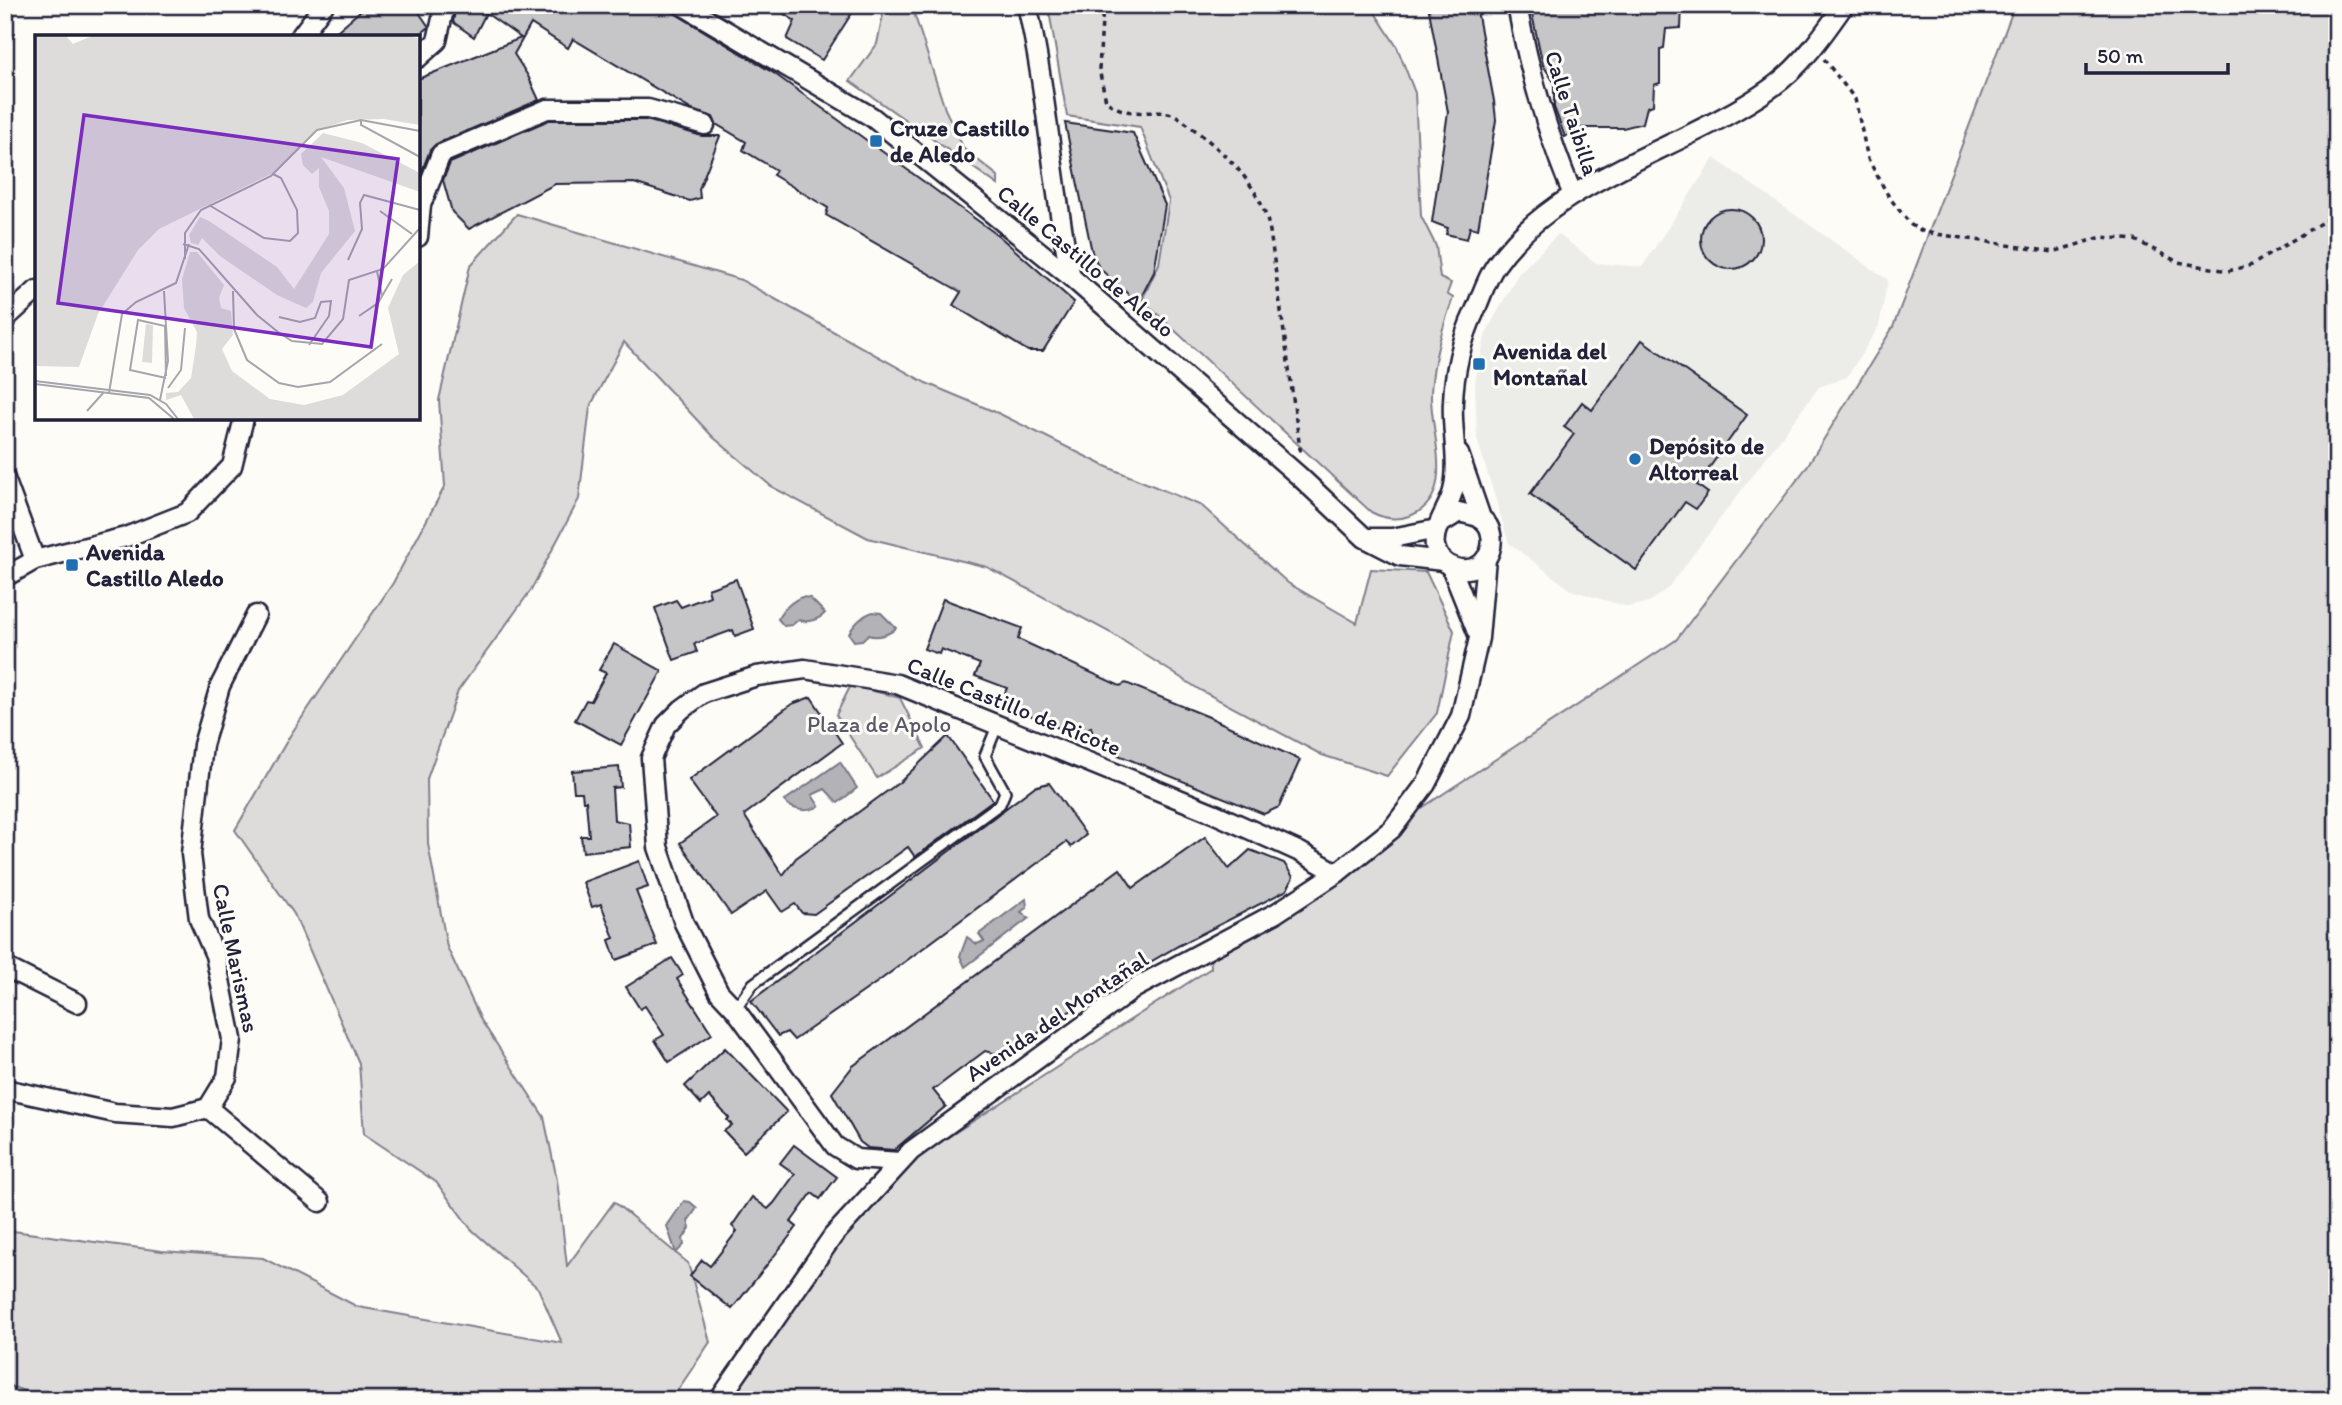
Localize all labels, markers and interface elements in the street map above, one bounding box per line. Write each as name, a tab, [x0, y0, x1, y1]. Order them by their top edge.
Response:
scale bar	[2086, 32, 2228, 76]
inset map	[35, 35, 420, 420]
text: 50 m	[2097, 43, 2144, 68]
street label: Calle Taibilla	[1539, 47, 1605, 179]
place label: Cruze Castillo de Aledo	[890, 114, 1030, 168]
marker: Cruze Castillo de Aledo	[868, 133, 884, 149]
street label: Calle Castillo de Aledo	[992, 179, 1180, 343]
place label: Avenida del Montañal	[1492, 337, 1607, 391]
marker: Avenida del Montañal	[1471, 356, 1487, 372]
place label: Depósito de Altorreal	[1648, 432, 1764, 486]
marker: Depósito de Altorreal	[1627, 451, 1643, 467]
place label: Avenida Castillo Aledo	[85, 538, 224, 592]
marker: Avenida Castillo Aledo	[64, 557, 80, 573]
street label: Calle Castillo de Ricote	[903, 650, 1125, 762]
park label: Plaza de Apolo	[807, 710, 951, 738]
street label: Calle Marismas	[207, 881, 265, 1035]
street label: Avenida del Montañal	[961, 944, 1154, 1087]

